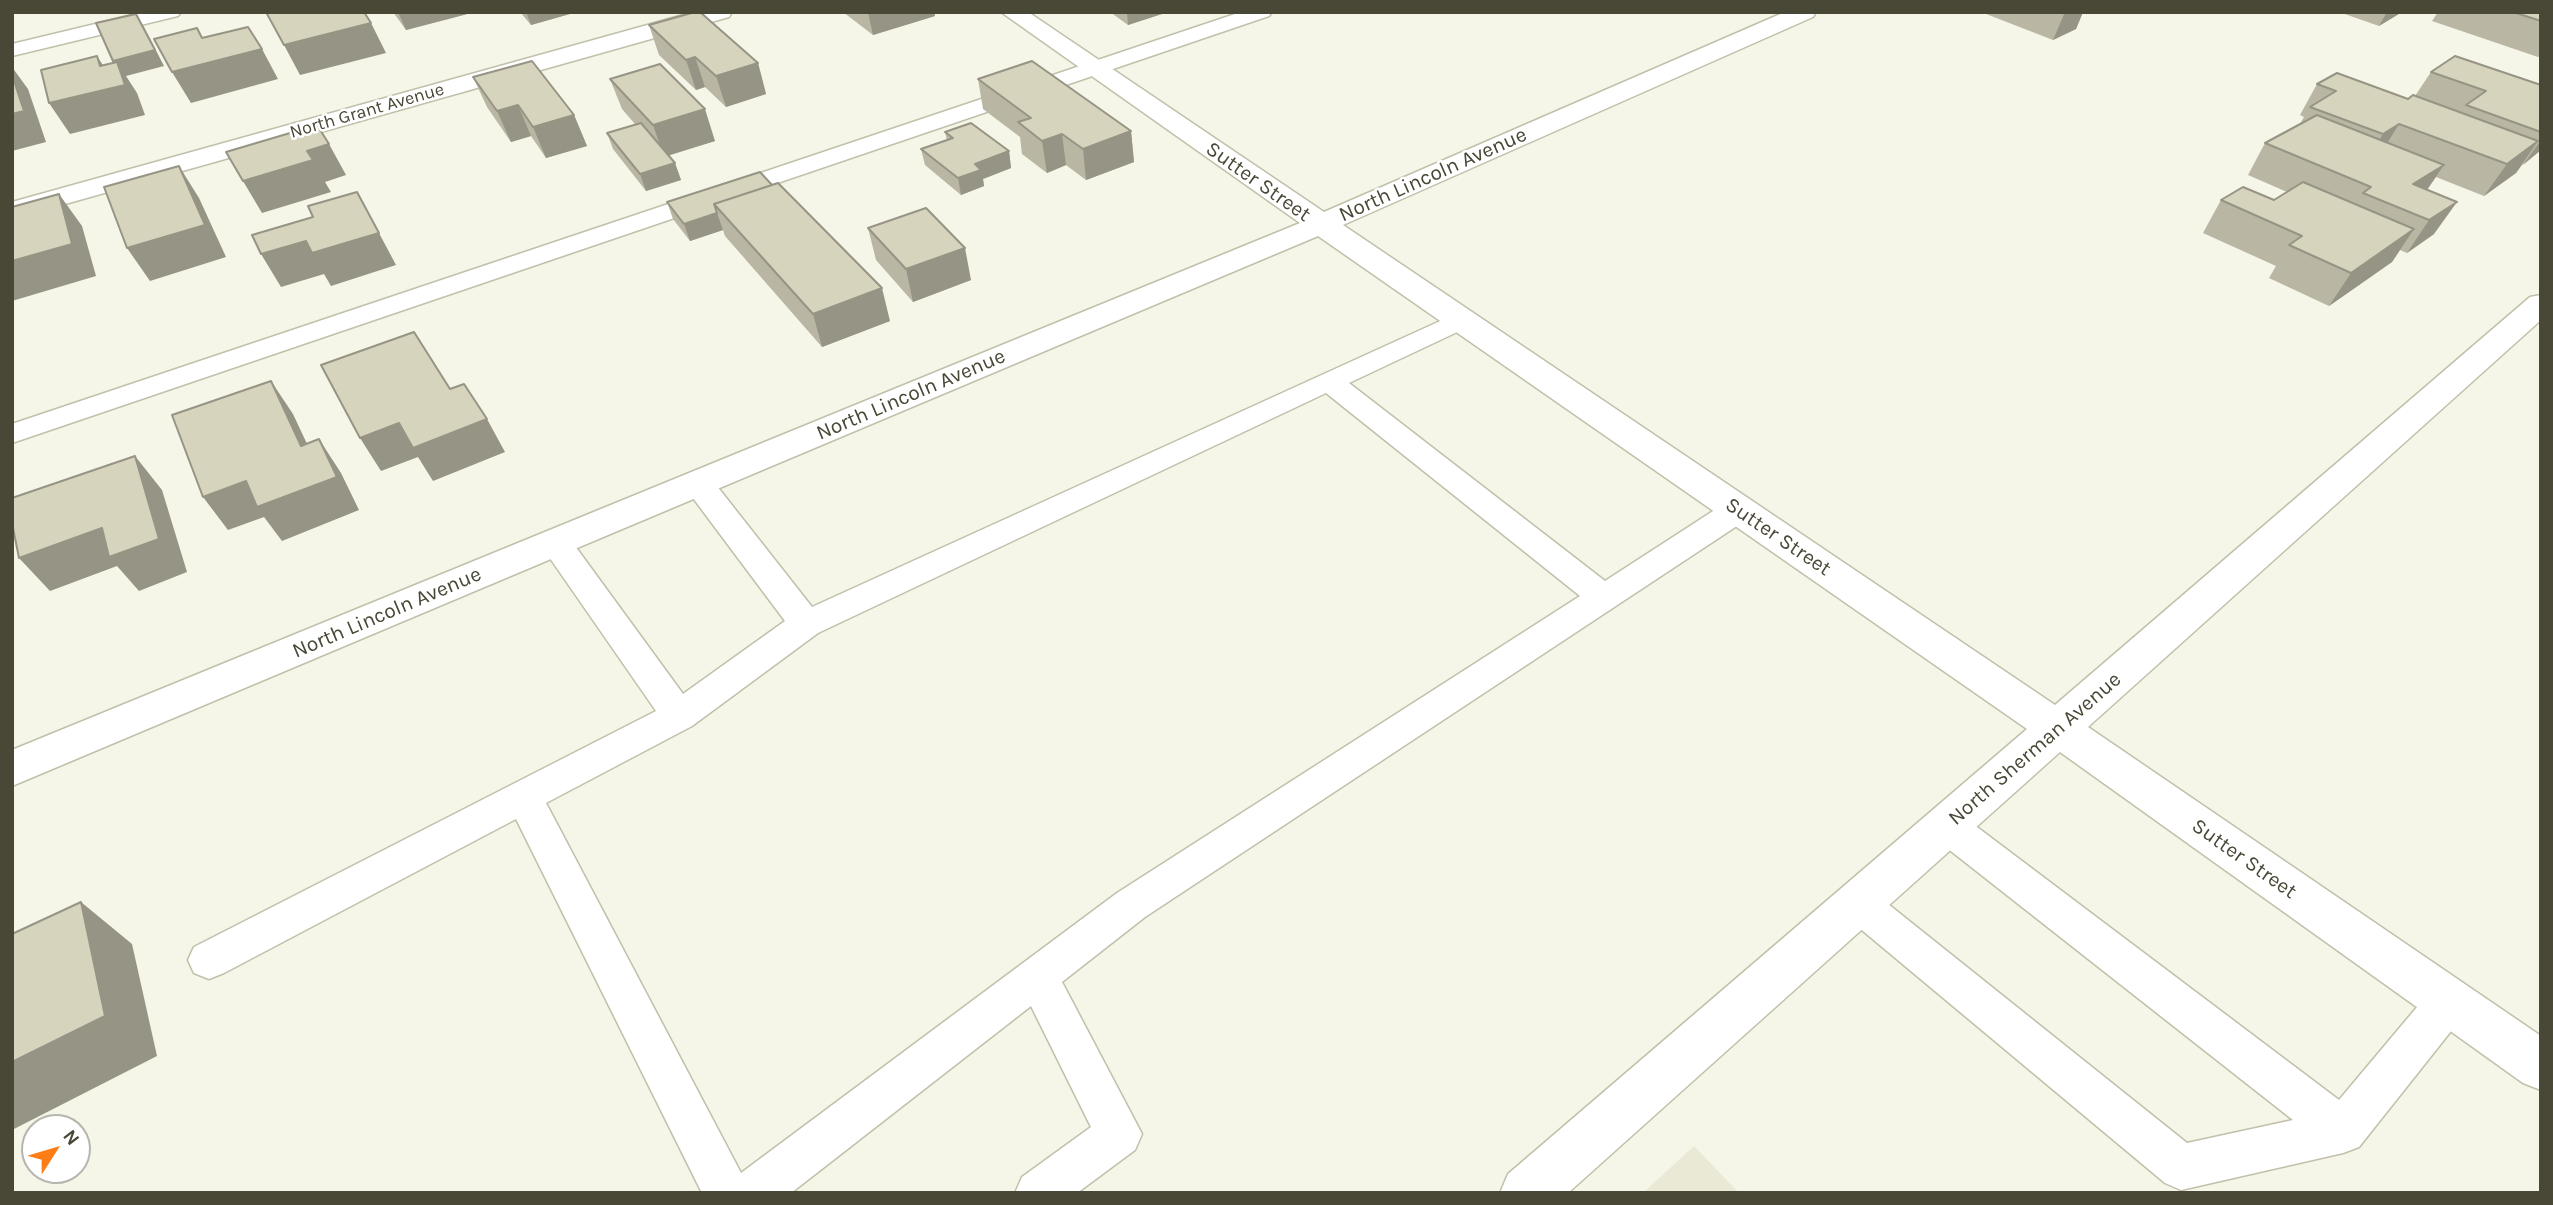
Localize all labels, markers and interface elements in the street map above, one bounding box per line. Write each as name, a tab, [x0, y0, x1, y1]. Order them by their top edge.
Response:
street label: North Grant Avenue	[287, 79, 447, 143]
street label: North Lincoln Avenue	[1335, 122, 1531, 228]
street label: Sutter Street	[1201, 137, 1315, 227]
street label: North Lincoln Avenue	[813, 344, 1009, 446]
street label: Sutter Street	[1720, 492, 1836, 582]
street label: North Lincoln Avenue	[289, 562, 485, 664]
street label: North Sherman Avenue	[1943, 667, 2127, 831]
street label: Sutter Street	[2187, 814, 2301, 904]
north arrow	[21, 1114, 91, 1184]
text: N	[58, 1126, 84, 1150]

